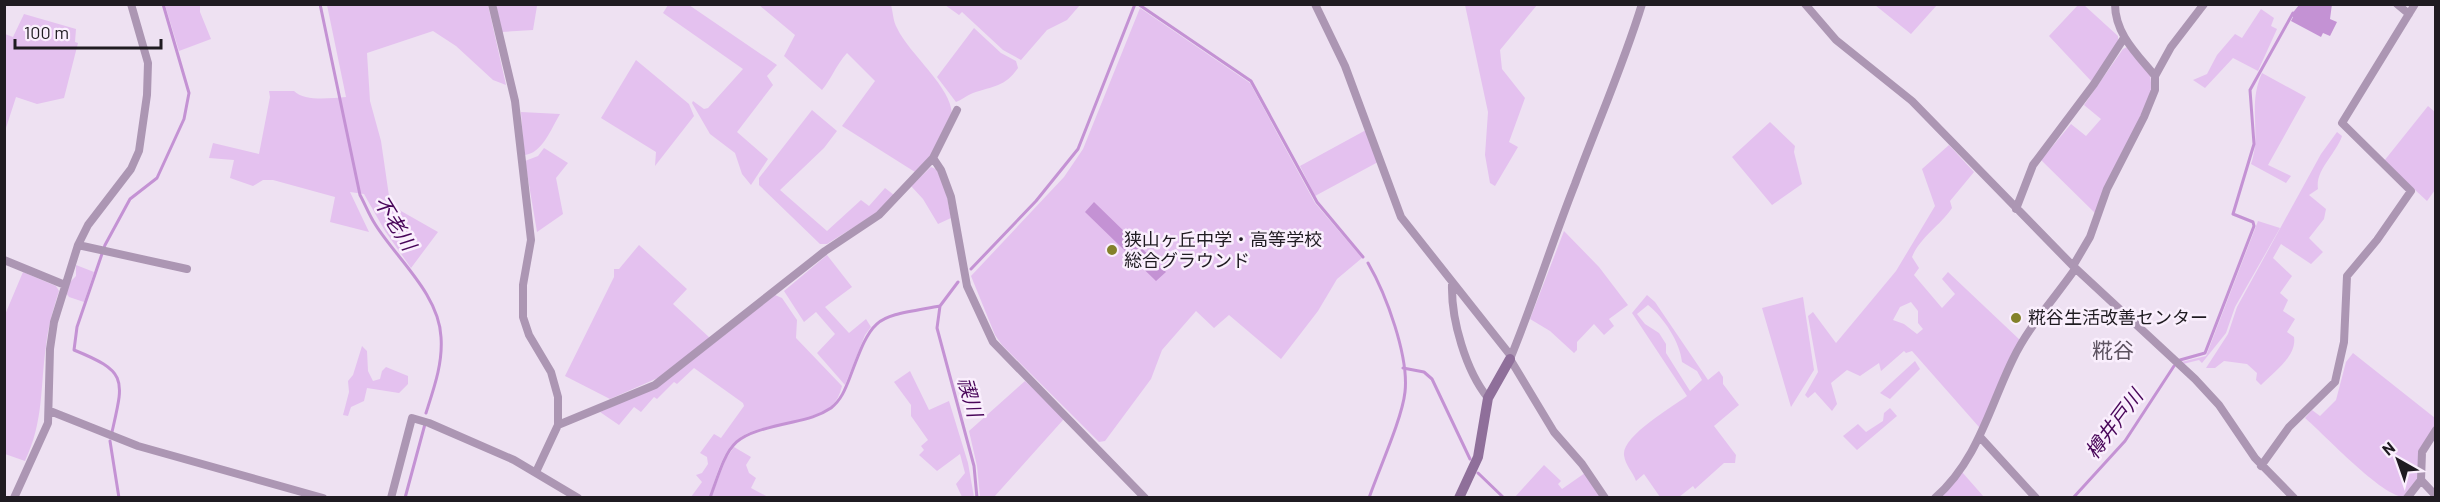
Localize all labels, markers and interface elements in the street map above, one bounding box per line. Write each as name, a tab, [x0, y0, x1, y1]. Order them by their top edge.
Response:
scale bar	[15, 12, 160, 50]
text: 100 m	[24, 21, 69, 43]
water label: 不老川	[370, 191, 423, 256]
place label: 狭山ヶ丘中学・高等学校 総合グラウンド	[1124, 228, 1322, 271]
marker: 狭山ヶ丘中学・高等学校 総合グラウンド	[1105, 243, 1119, 257]
place label: 糀谷生活改善センター	[2028, 306, 2208, 328]
marker: 糀谷生活改善センター	[2009, 311, 2023, 325]
district label: 糀谷	[2092, 337, 2134, 362]
water label: 禊川	[954, 374, 989, 421]
water label: 樽井戸川	[2080, 383, 2148, 463]
north arrow	[2368, 430, 2428, 490]
text: N	[2378, 437, 2398, 459]

